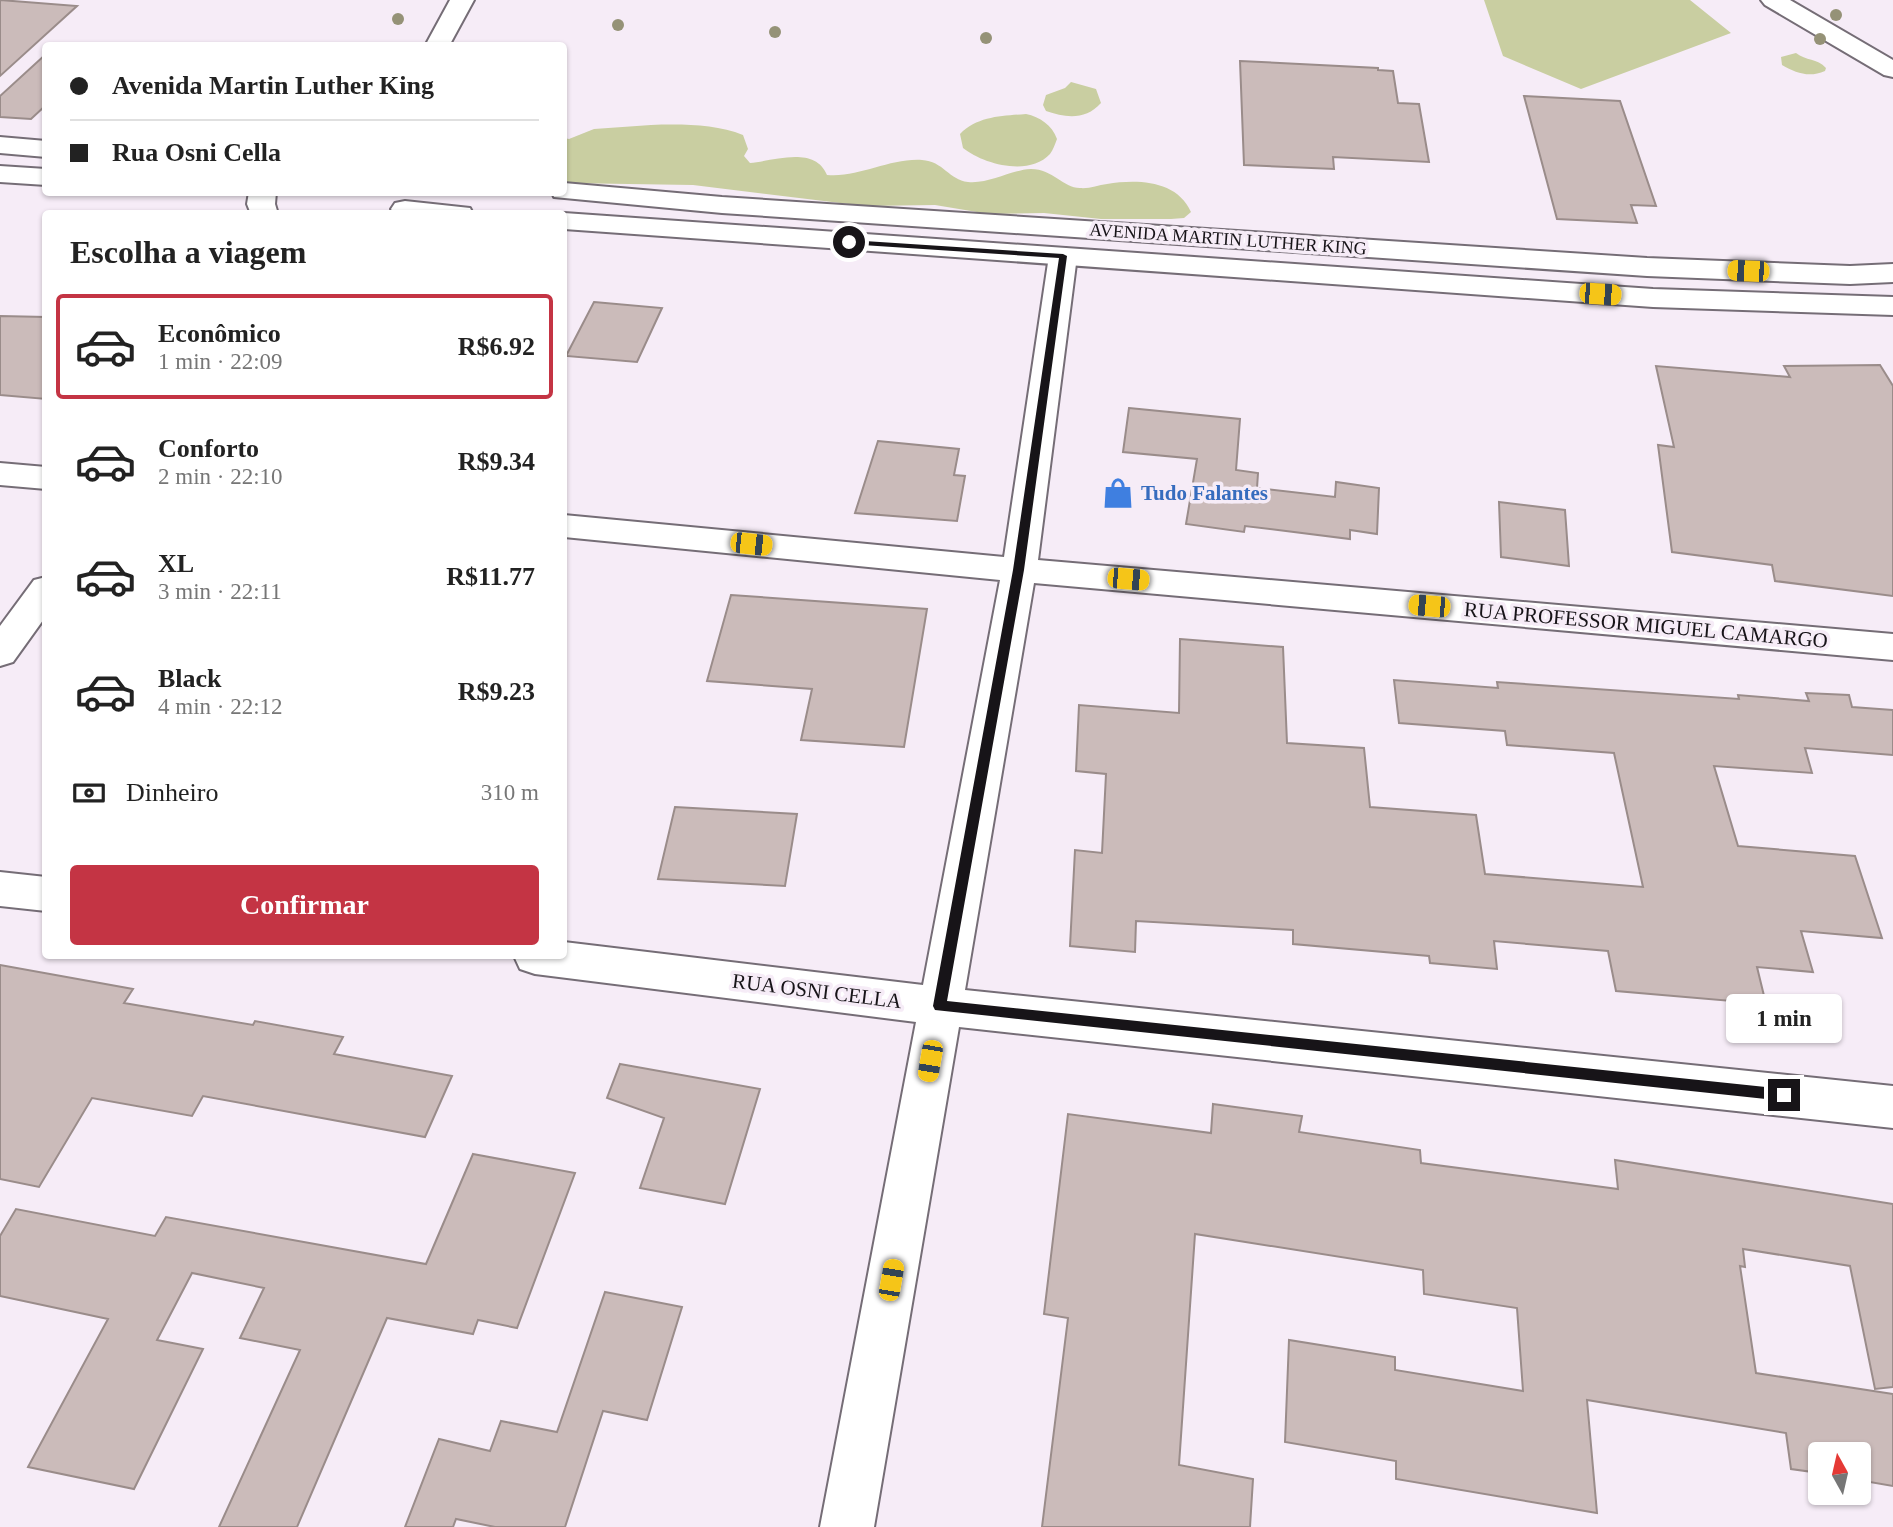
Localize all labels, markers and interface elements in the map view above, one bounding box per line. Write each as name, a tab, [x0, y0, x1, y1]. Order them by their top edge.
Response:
text: Avenida Martin Luther King	[112, 71, 434, 100]
text: Rua Osni Cella	[112, 138, 281, 167]
street label: AVENIDA MARTIN LUTHER KING	[1089, 219, 1367, 259]
route start	[833, 226, 865, 258]
text: Escolha a viagem	[70, 234, 306, 270]
car	[1727, 260, 1770, 282]
car	[1579, 282, 1622, 306]
icon: car	[74, 315, 137, 378]
text: Econômico	[158, 319, 281, 348]
text: R$6.92	[458, 332, 535, 361]
text: 1 min · 22:09	[158, 349, 283, 374]
icon: car	[74, 430, 137, 493]
text: Conforto	[158, 434, 259, 463]
text: R$9.34	[458, 447, 535, 476]
text: 2 min · 22:10	[158, 464, 283, 489]
shop icon: Tudo Falantes	[1101, 476, 1135, 510]
place label: Tudo Falantes	[1141, 481, 1268, 505]
car	[730, 531, 773, 557]
icon: car	[74, 545, 137, 608]
text: XL	[158, 549, 194, 578]
text: R$11.77	[446, 562, 535, 591]
car	[1107, 567, 1150, 591]
text: 3 min · 22:11	[158, 579, 282, 604]
car	[1408, 594, 1451, 618]
street label: RUA PROFESSOR MIGUEL CAMARGO	[1463, 597, 1829, 653]
icon: car	[74, 660, 137, 723]
text: Black	[158, 664, 222, 693]
text: R$9.23	[458, 677, 535, 706]
text: 4 min · 22:12	[158, 694, 283, 719]
icon: cash	[70, 774, 108, 812]
text: Dinheiro	[126, 778, 218, 807]
text: 310 m	[481, 780, 539, 805]
button: Confirmar	[70, 865, 539, 945]
street label: RUA OSNI CELLA	[731, 969, 904, 1013]
callout: 1 min	[1726, 993, 1842, 1042]
text: 1 min	[1756, 1006, 1812, 1031]
car	[917, 1038, 944, 1084]
route end	[1768, 1079, 1800, 1111]
car	[878, 1257, 905, 1303]
north arrow	[1808, 1442, 1871, 1505]
map controls	[1808, 1442, 1871, 1505]

